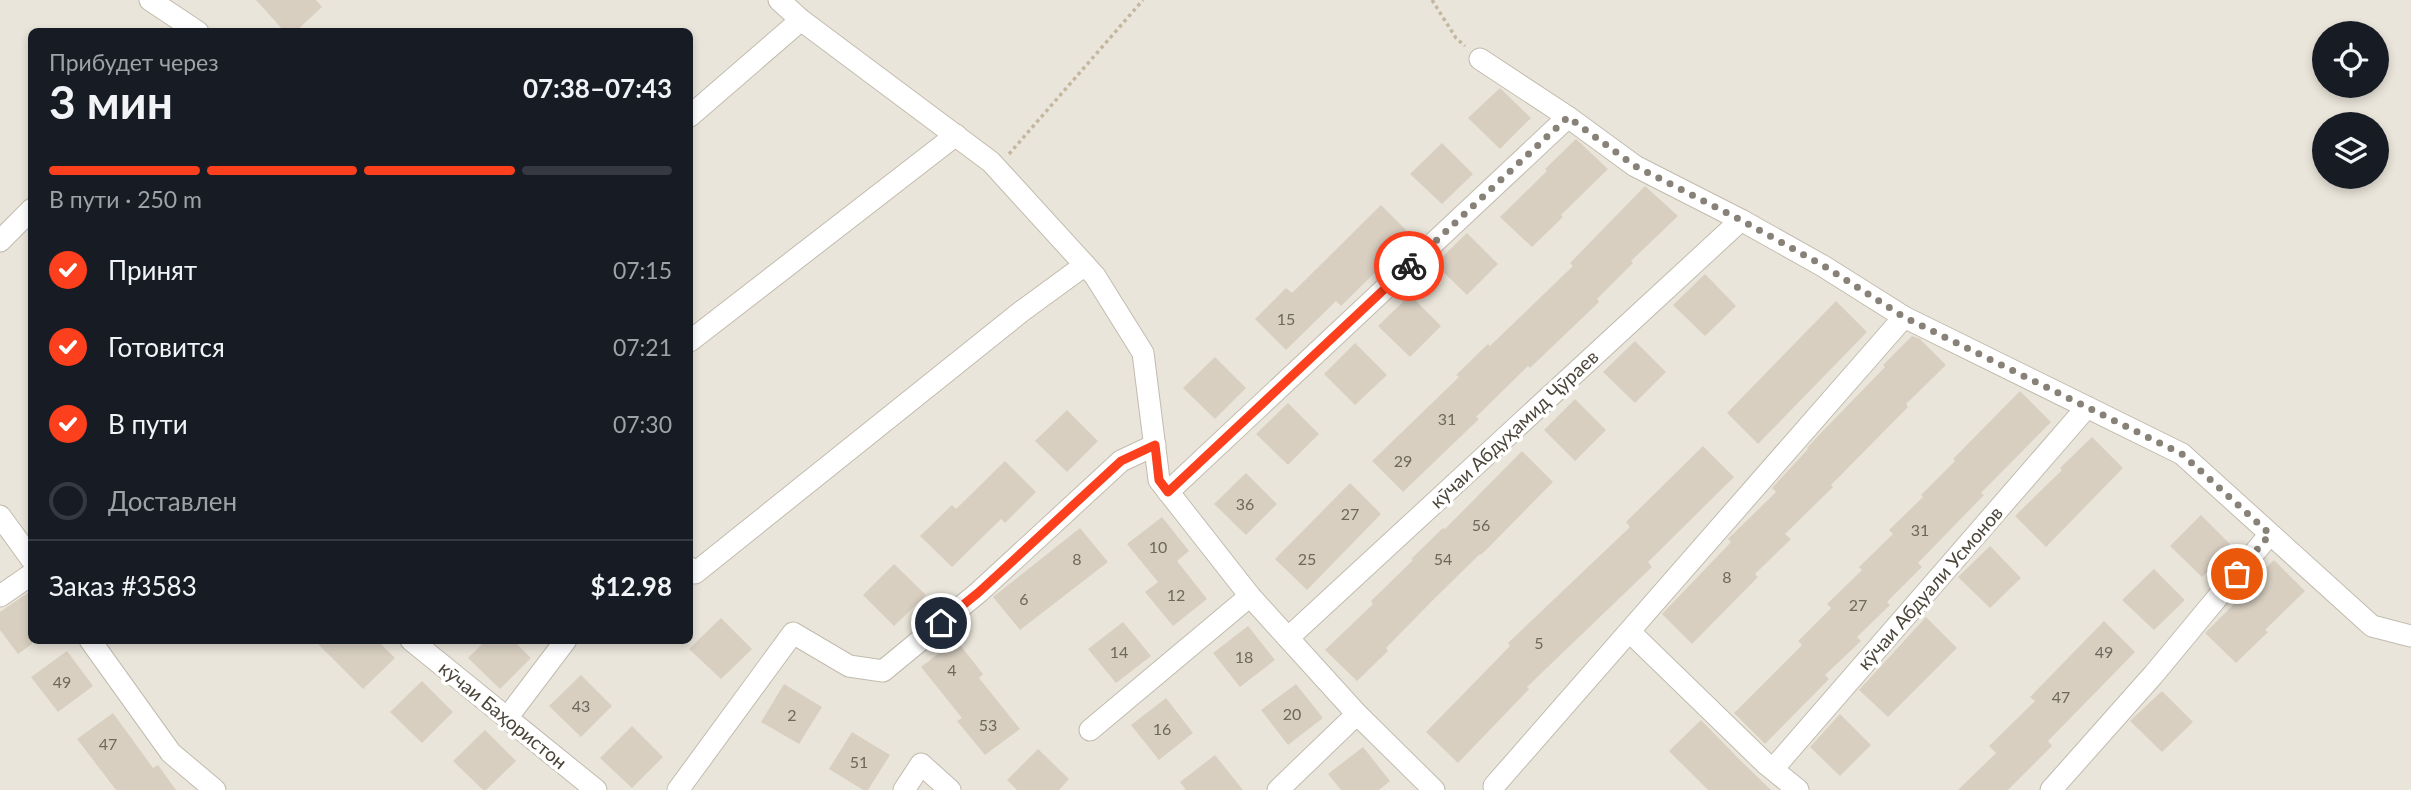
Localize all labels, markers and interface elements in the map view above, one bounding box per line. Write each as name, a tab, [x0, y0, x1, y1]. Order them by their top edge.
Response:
map controls	[2312, 21, 2389, 189]
button: locate	[2312, 21, 2389, 98]
text: Прибудет через	[49, 48, 219, 76]
text: 07:38–07:43	[523, 72, 672, 104]
text: 3 мин	[49, 74, 173, 129]
button: layers	[2312, 112, 2389, 189]
text: В пути · 250 m	[49, 185, 202, 213]
courier	[1374, 231, 1444, 301]
icon: bike	[1390, 247, 1428, 285]
icon: check	[49, 251, 87, 289]
text: Принят	[108, 254, 197, 286]
text: 07:15	[613, 256, 672, 284]
house number: 15	[1277, 309, 1295, 328]
icon: check	[49, 328, 87, 366]
text: Готовится	[108, 331, 225, 363]
text: 07:21	[613, 333, 672, 361]
street label: кӯчаи Абдуҳамид Ҷӯраев	[1425, 345, 1603, 513]
icon: check	[49, 405, 87, 443]
text: В пути	[108, 408, 188, 440]
house number: 31	[1438, 409, 1456, 428]
text: 07:30	[613, 410, 672, 438]
house number: 29	[1394, 451, 1412, 470]
text: Доставлен	[108, 485, 237, 517]
house number: 36	[1236, 494, 1254, 513]
street label: кӯчаи Абдуали Усмонов	[1852, 501, 2007, 674]
house number: 27	[1341, 504, 1359, 523]
house number: 56	[1472, 515, 1490, 534]
house number: 31	[1911, 520, 1929, 539]
house number: 10	[1149, 537, 1167, 556]
pin	[2207, 544, 2267, 604]
house number: 8	[1072, 549, 1082, 568]
house number: 25	[1298, 549, 1316, 568]
house number: 54	[1434, 549, 1452, 568]
icon: bag	[2218, 555, 2256, 593]
house number: 8	[1722, 567, 1732, 586]
text: Заказ #3583	[49, 570, 197, 602]
text: $12.98	[590, 570, 672, 602]
house number: 12	[1167, 585, 1185, 604]
house number: 6	[1019, 589, 1029, 608]
pin	[911, 593, 971, 653]
house number: 27	[1849, 595, 1867, 614]
icon: home	[922, 604, 960, 642]
house number: 5	[1534, 633, 1544, 652]
house number: 14	[1110, 642, 1128, 661]
house number: 49	[2095, 642, 2113, 661]
house number: 18	[1235, 647, 1253, 666]
street label: кӯчаи Баҳористон	[435, 656, 572, 773]
house number: 4	[947, 660, 957, 679]
house number: 49	[53, 672, 71, 691]
house number: 47	[2052, 687, 2070, 706]
house number: 43	[572, 696, 590, 715]
house number: 20	[1283, 704, 1301, 723]
house number: 2	[787, 705, 797, 724]
house number: 53	[979, 715, 997, 734]
house number: 16	[1153, 719, 1171, 738]
house number: 47	[99, 734, 117, 753]
house number: 51	[850, 752, 868, 771]

